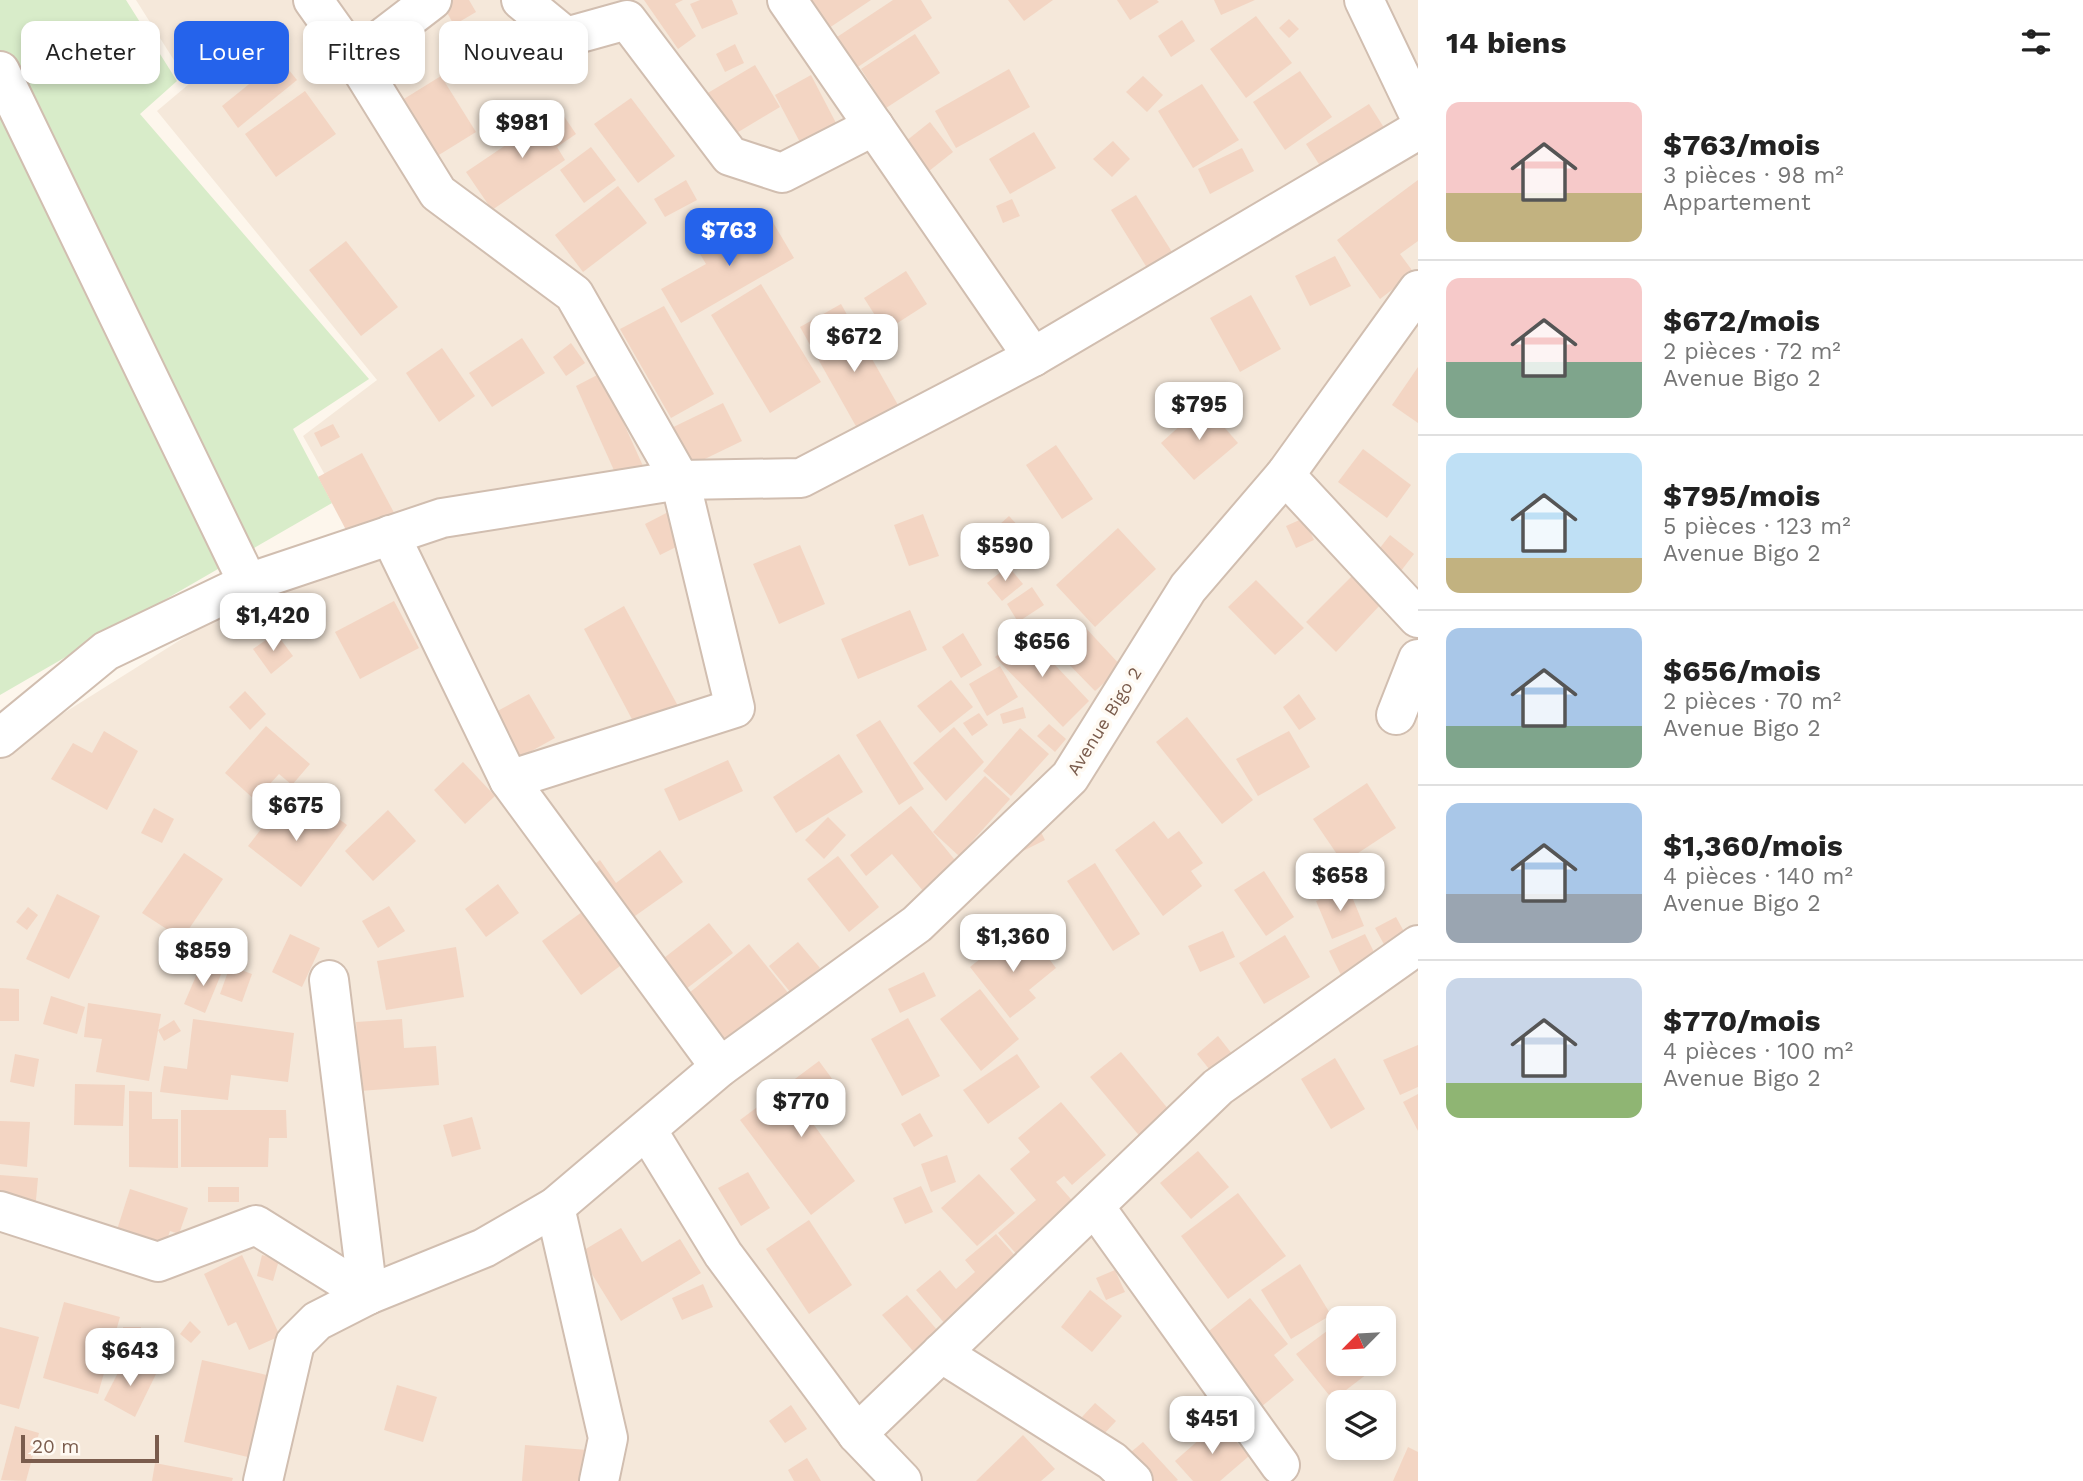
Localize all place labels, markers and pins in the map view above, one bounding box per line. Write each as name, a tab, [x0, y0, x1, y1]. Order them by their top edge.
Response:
pin: $981	[481, 100, 563, 160]
pin: $763	[688, 208, 770, 268]
pin: $672	[813, 314, 895, 374]
pin: $795	[1158, 382, 1240, 442]
pin: $590	[964, 524, 1046, 583]
pin: $1,420	[216, 594, 330, 653]
pin: $656	[1001, 620, 1083, 679]
pin: $675	[255, 784, 337, 843]
pin: $658	[1299, 853, 1381, 913]
pin: $1,360	[956, 914, 1070, 974]
pin: $859	[162, 928, 244, 988]
pin: $770	[760, 1080, 842, 1139]
pin: $643	[89, 1328, 171, 1388]
pin: $451	[1171, 1396, 1253, 1456]

